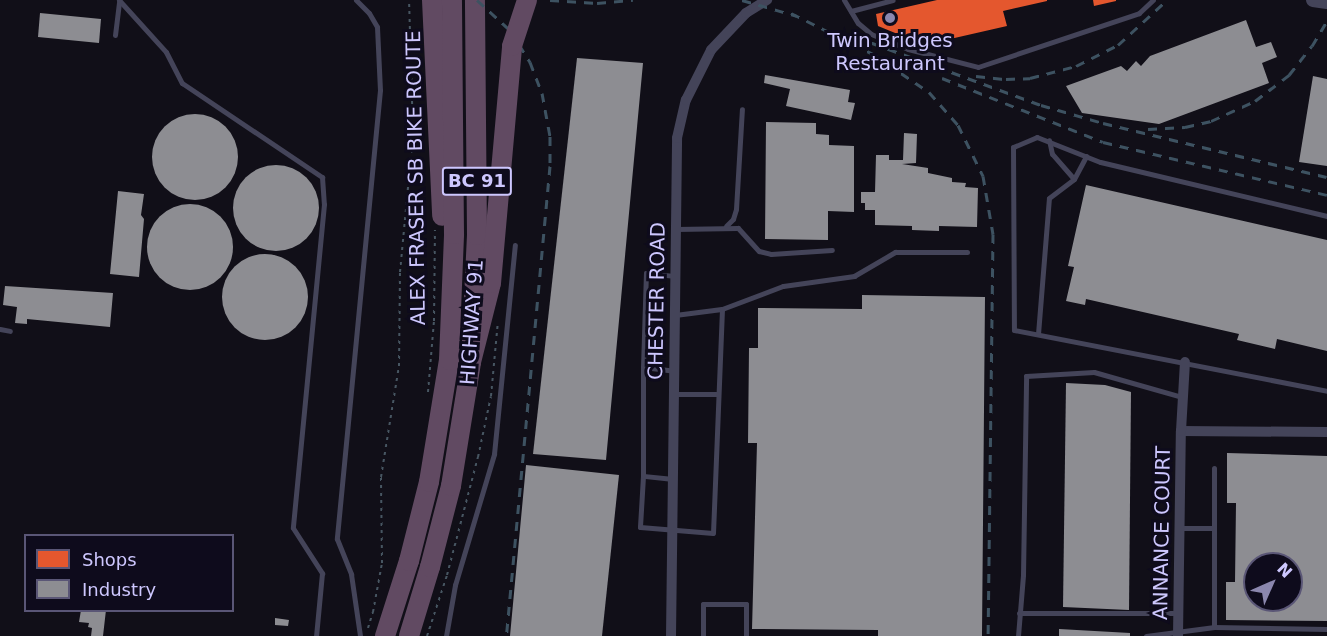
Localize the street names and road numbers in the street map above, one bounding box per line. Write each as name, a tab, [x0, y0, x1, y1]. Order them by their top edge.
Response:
street label: ALEX FRASER SB BIKE ROUTE	[401, 30, 431, 326]
road number: BC 91	[441, 166, 513, 196]
street label: CHESTER ROAD	[644, 222, 670, 380]
street label: HIGHWAY 91	[456, 258, 488, 386]
street label: ANNANCE COURT	[1148, 446, 1176, 620]

